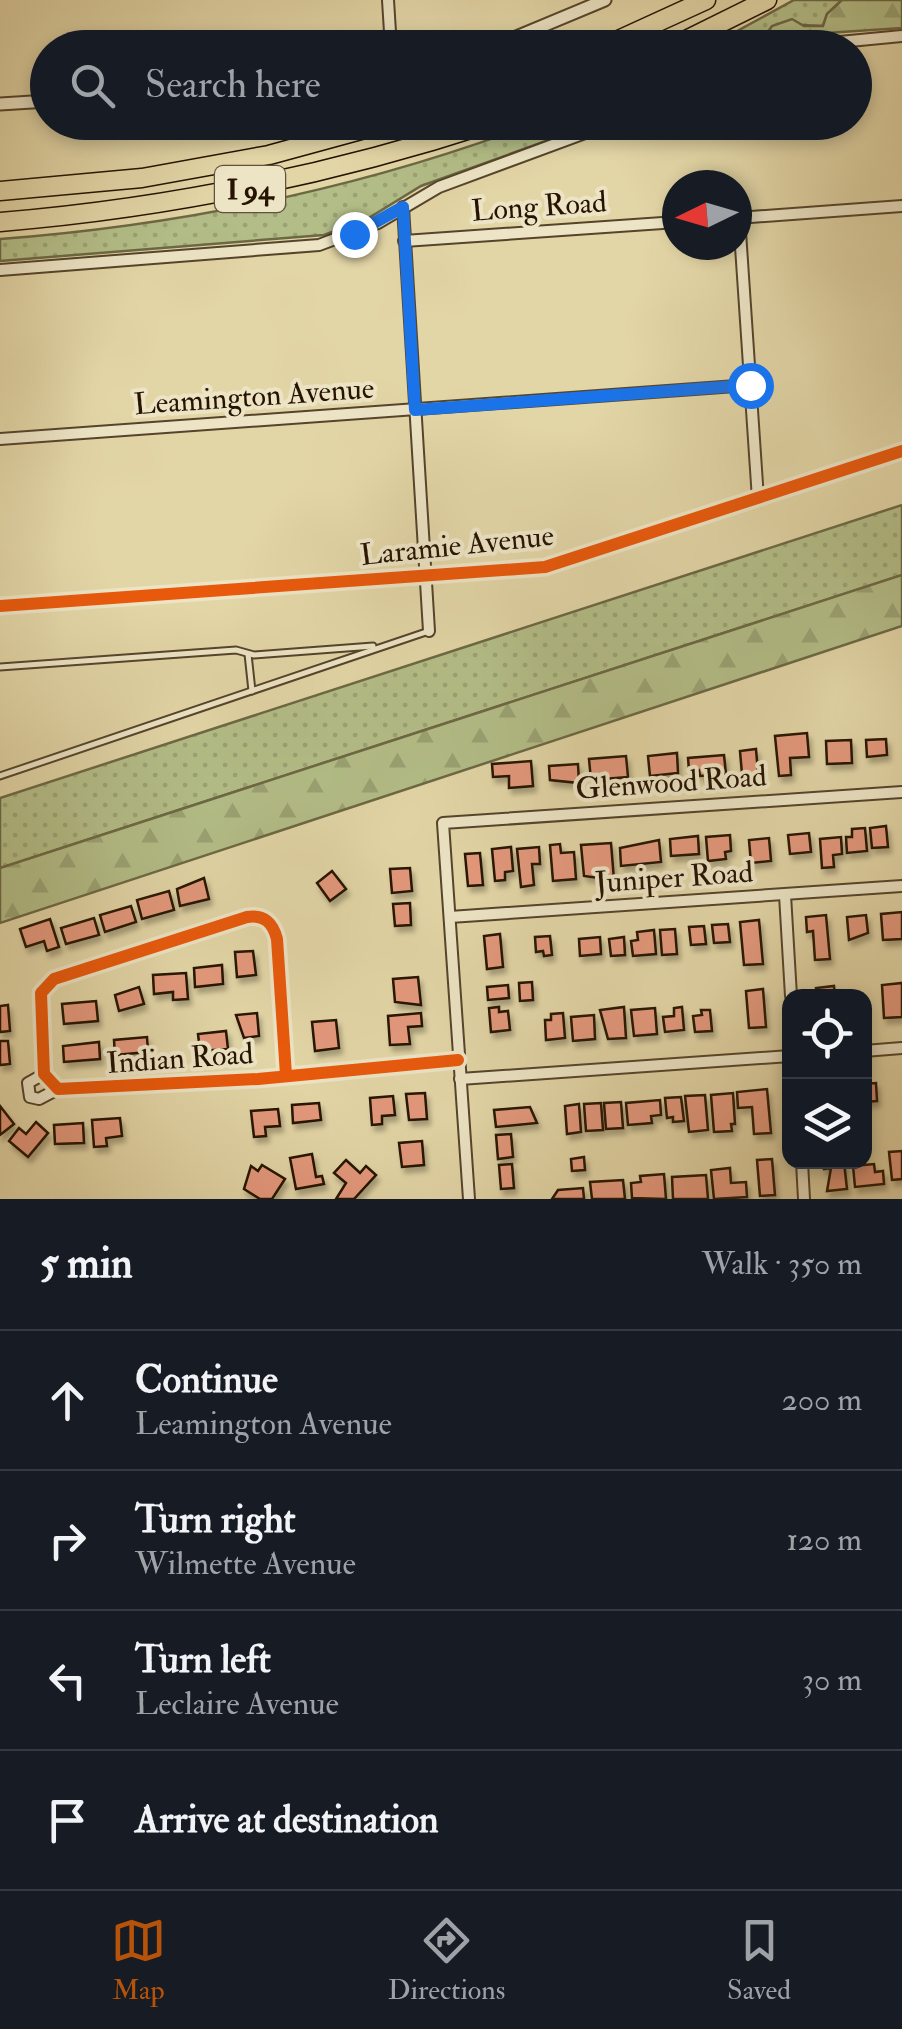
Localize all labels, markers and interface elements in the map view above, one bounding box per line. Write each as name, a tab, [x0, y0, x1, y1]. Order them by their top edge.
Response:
search box	[30, 30, 872, 140]
icon: search	[65, 58, 120, 113]
text: Search here	[145, 61, 321, 109]
road number: I 94	[215, 166, 285, 212]
north arrow	[662, 170, 752, 260]
street label: Long Road	[470, 183, 608, 230]
route end	[332, 212, 378, 258]
route start	[728, 363, 774, 409]
street label: Leamington Avenue	[133, 370, 375, 423]
street label: Laramie Avenue	[358, 517, 556, 574]
street label: Glenwood Road	[574, 757, 768, 808]
street label: Juniper Road	[593, 854, 755, 902]
map controls	[782, 989, 872, 1169]
button: locate	[782, 989, 872, 1079]
street label: Indian Road	[105, 1035, 255, 1082]
button: layers	[782, 1079, 872, 1169]
text: 5 min	[40, 1238, 133, 1290]
text: Walk · 350 m	[702, 1244, 862, 1284]
text: Continue	[135, 1356, 278, 1404]
icon: ahead	[40, 1373, 95, 1428]
text: 200 m	[781, 1380, 862, 1420]
text: Leamington Avenue	[135, 1404, 392, 1444]
text: Turn right	[135, 1496, 296, 1544]
icon: right	[40, 1513, 95, 1568]
text: 120 m	[786, 1520, 862, 1560]
text: Wilmette Avenue	[135, 1544, 356, 1584]
text: Turn left	[135, 1636, 271, 1684]
icon: left	[40, 1653, 95, 1708]
text: 30 m	[802, 1660, 862, 1700]
text: Leclaire Avenue	[135, 1684, 339, 1724]
icon: arrive	[40, 1793, 95, 1848]
text: Arrive at destination	[135, 1796, 439, 1844]
tab: Map	[111, 1913, 166, 2008]
tab: Directions	[388, 1913, 505, 2008]
tab: Saved	[727, 1913, 791, 2008]

